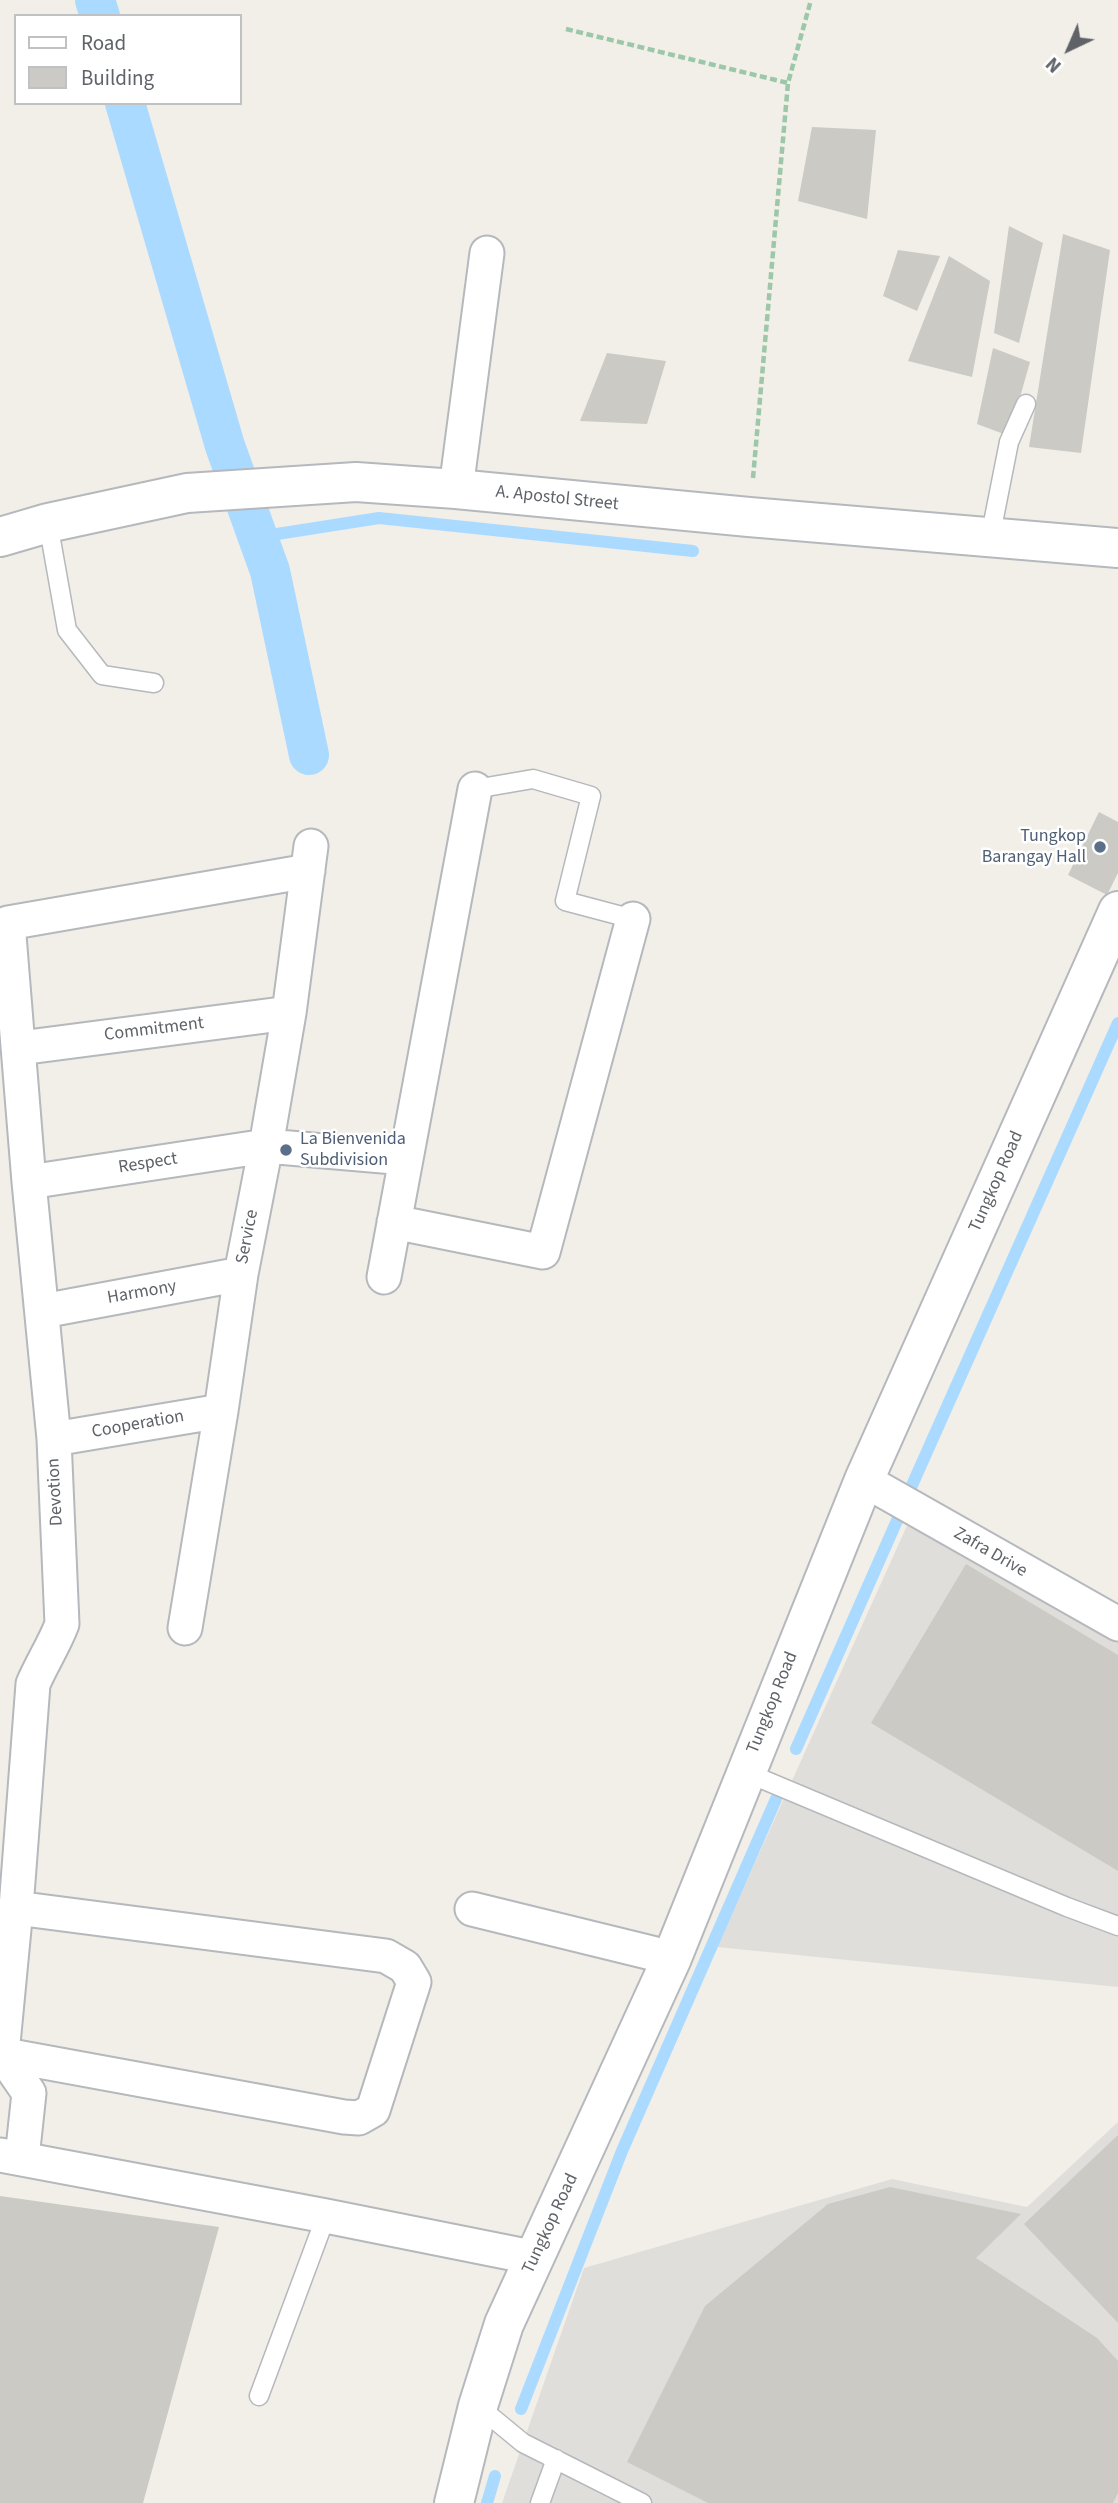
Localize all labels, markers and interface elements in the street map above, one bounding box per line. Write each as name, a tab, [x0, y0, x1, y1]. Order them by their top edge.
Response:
legend	[14, 14, 242, 105]
north arrow	[1034, 14, 1104, 84]
text: Road	[81, 28, 126, 58]
text: N	[1040, 50, 1068, 79]
text: Building	[81, 63, 154, 93]
street label: A. Apostol Street	[495, 482, 619, 516]
place label: Tungkop Barangay Hall	[982, 826, 1086, 868]
marker: Tungkop Barangay Hall	[1092, 839, 1108, 855]
street label: Commitment	[103, 1013, 205, 1047]
street label: Tungkop Road	[965, 1128, 1029, 1236]
place label: La Bienvenida Subdivision	[300, 1129, 406, 1172]
marker: La Bienvenida Subdivision	[278, 1142, 294, 1158]
street label: Respect	[117, 1149, 179, 1179]
street label: Service	[232, 1208, 264, 1266]
street label: Harmony	[106, 1276, 178, 1310]
street label: Cooperation	[90, 1406, 186, 1444]
street label: Devotion	[43, 1457, 69, 1527]
street label: Zafra Drive	[949, 1523, 1031, 1583]
street label: Tungkop Road	[743, 1649, 803, 1757]
street label: Tungkop Road	[518, 2170, 584, 2278]

